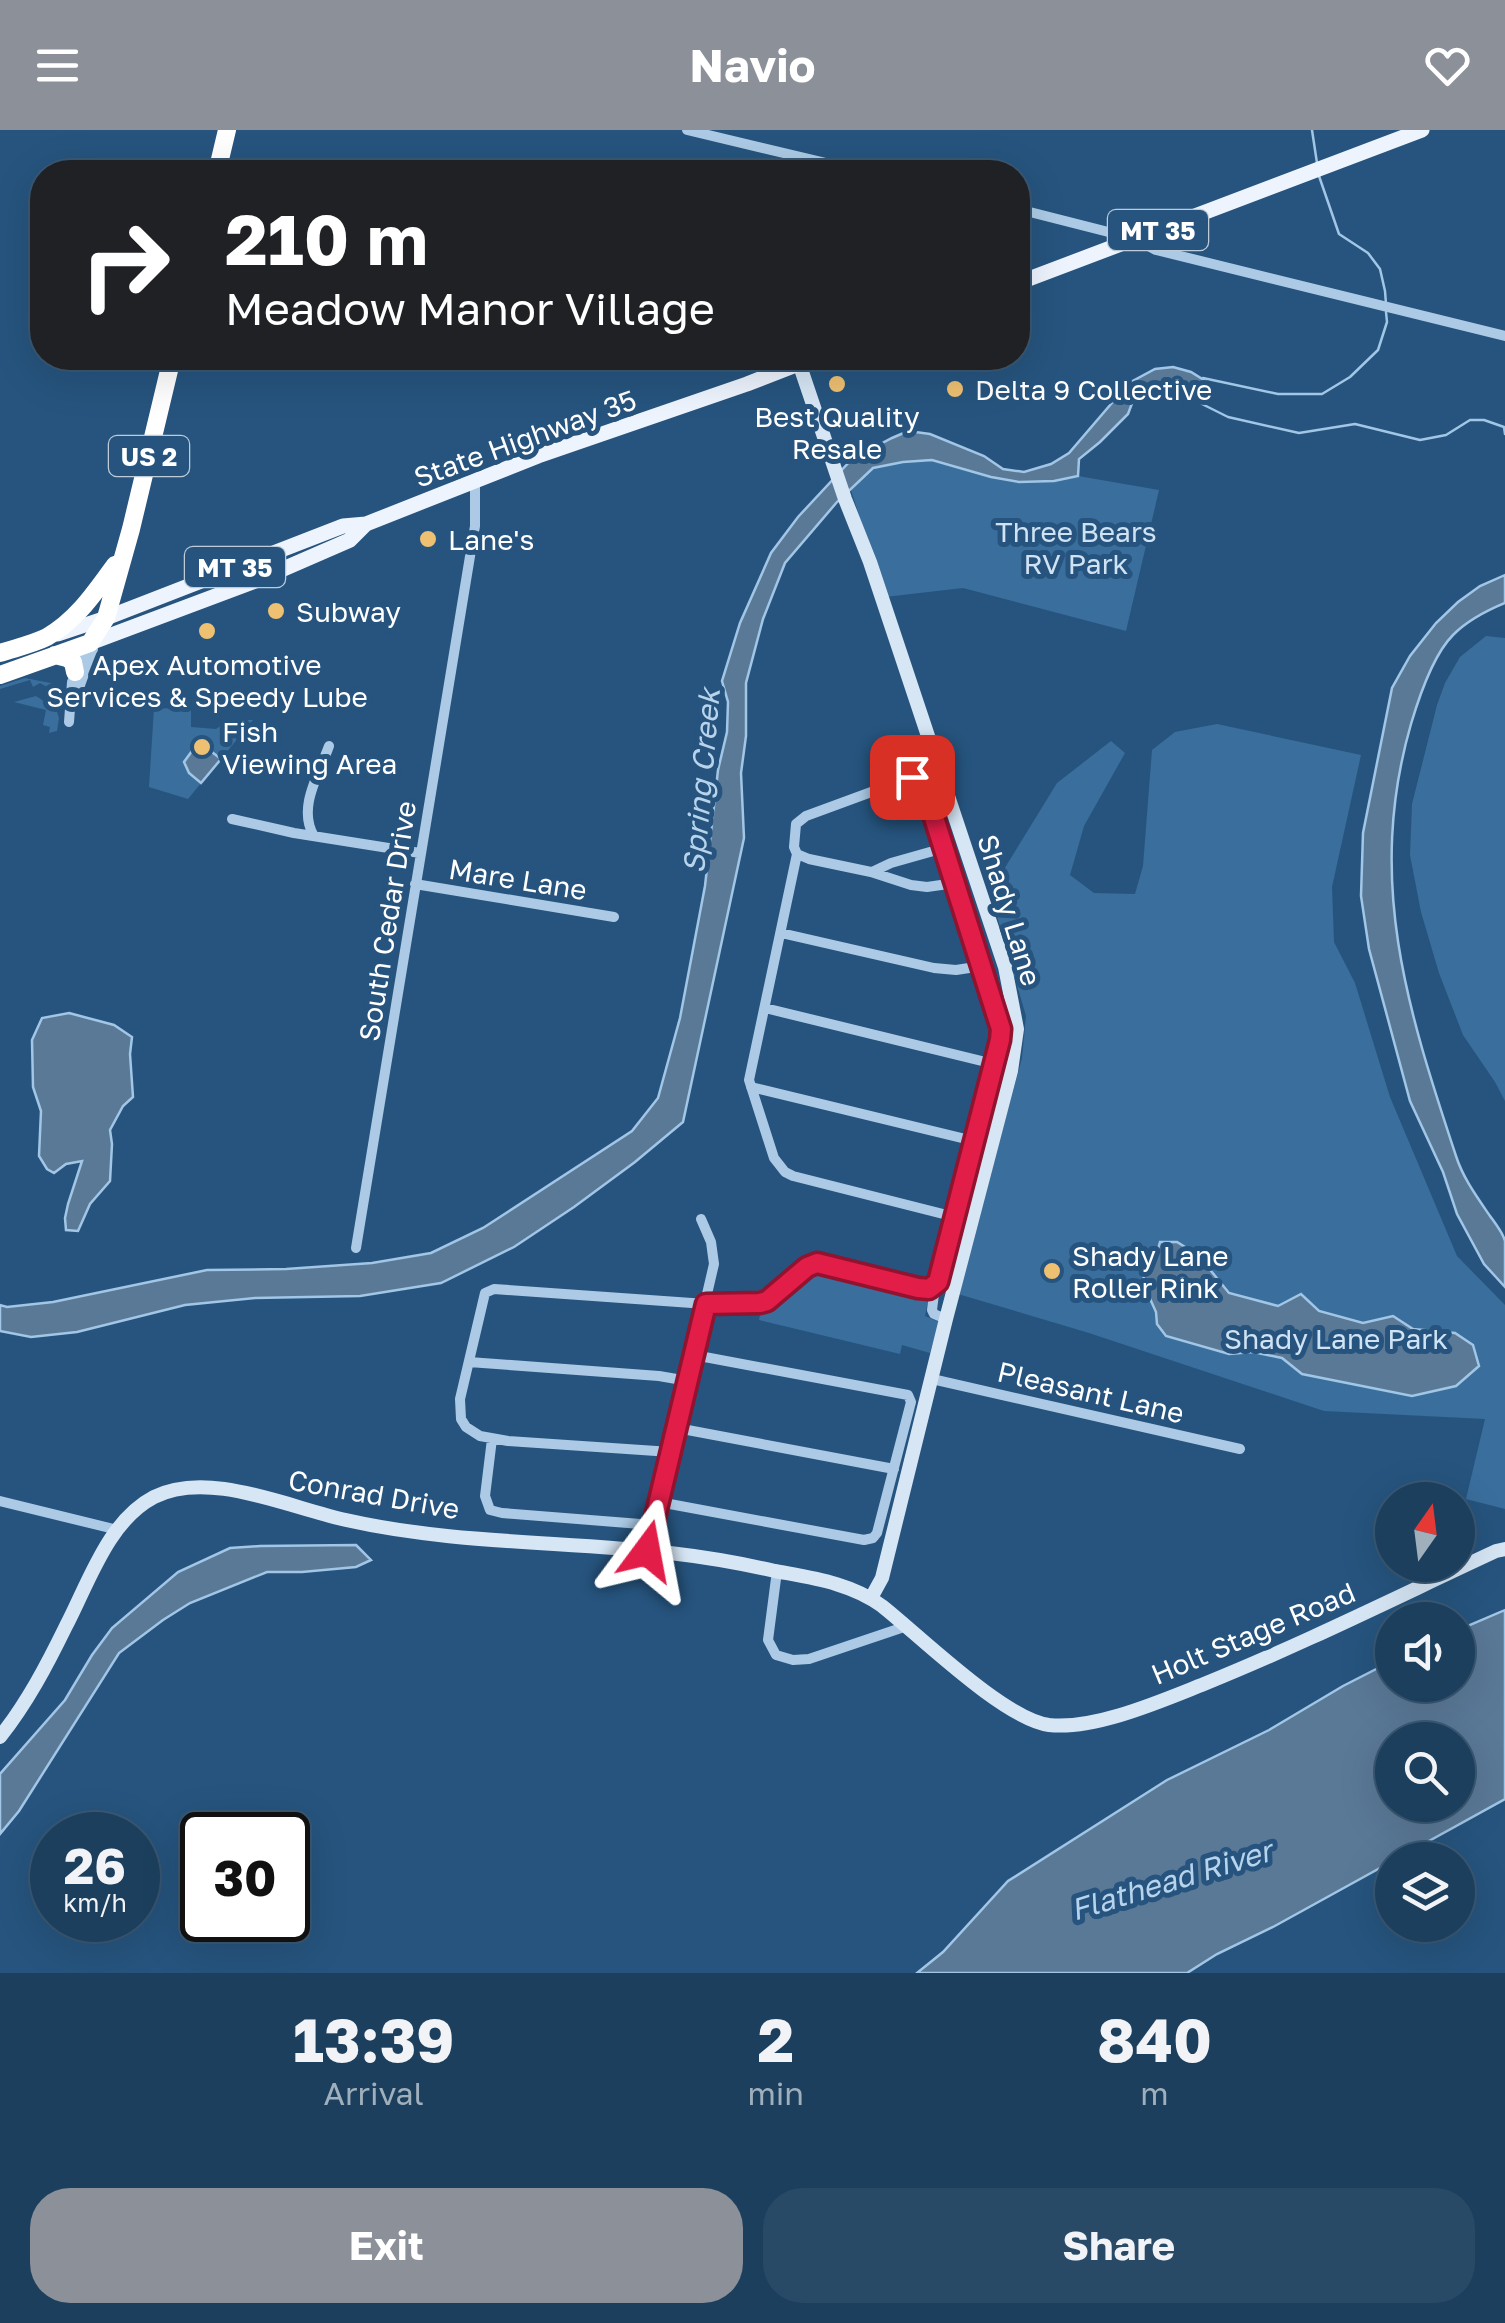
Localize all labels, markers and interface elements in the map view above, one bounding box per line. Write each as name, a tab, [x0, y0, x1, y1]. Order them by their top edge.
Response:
icon: menu	[30, 38, 85, 93]
text: Navio	[690, 38, 815, 92]
icon: heart	[1420, 38, 1475, 93]
text: 210 m	[225, 196, 428, 280]
icon: right	[60, 200, 190, 330]
road number: MT 35	[1108, 210, 1208, 250]
text: Meadow Manor Village	[225, 281, 715, 335]
marker: Best Quality Resale	[826, 373, 848, 395]
place label: Delta 9 Collective	[975, 373, 1212, 406]
marker: Delta 9 Collective	[944, 378, 966, 400]
street label: State Highway 35	[409, 382, 641, 494]
place label: Best Quality Resale	[754, 400, 920, 465]
road number: US 2	[109, 436, 189, 476]
park label: Three Bears RV Park	[995, 515, 1157, 580]
place label: Lane's	[448, 523, 534, 556]
marker: Lane's	[417, 528, 439, 550]
road number: MT 35	[185, 547, 285, 587]
place label: Subway	[296, 595, 401, 628]
marker: Subway	[265, 600, 287, 622]
marker: Apex Automotive Services & Speedy Lube	[196, 620, 218, 642]
place label: Apex Automotive Services & Speedy Lube	[46, 648, 368, 713]
water label: Spring Creek	[675, 684, 727, 875]
place label: Fish Viewing Area	[222, 715, 397, 780]
pin	[870, 735, 955, 820]
marker: Fish Viewing Area	[191, 736, 213, 758]
icon: arrive	[885, 750, 940, 805]
street label: South Cedar Drive	[352, 799, 422, 1043]
street label: Shady Lane	[971, 830, 1049, 990]
street label: Mare Lane	[447, 852, 589, 906]
place label: Shady Lane Roller Rink	[1072, 1239, 1228, 1304]
marker: Shady Lane Roller Rink	[1041, 1260, 1063, 1282]
park label: Shady Lane Park	[1224, 1322, 1448, 1355]
street label: Pleasant Lane	[995, 1355, 1187, 1429]
street label: Conrad Drive	[286, 1463, 462, 1525]
north arrow	[1375, 1482, 1475, 1582]
map controls	[1375, 1482, 1475, 1942]
position arrow	[595, 1499, 699, 1603]
street label: Holt Stage Road	[1146, 1575, 1360, 1691]
button: sound	[1375, 1602, 1475, 1702]
button: search	[1375, 1722, 1475, 1822]
speed limit sign: 30	[180, 1812, 310, 1942]
water label: Flathead River	[1066, 1831, 1280, 1928]
text: 26	[64, 1835, 126, 1895]
button: layers	[1375, 1842, 1475, 1942]
text: km/h	[63, 1887, 127, 1918]
text: 13:39	[293, 2003, 454, 2075]
text: 2	[757, 2003, 794, 2075]
text: 840	[1097, 2003, 1212, 2075]
text: Arrival	[324, 2074, 424, 2112]
text: min	[747, 2074, 804, 2112]
text: m	[1140, 2074, 1169, 2112]
button: Exit	[30, 2188, 743, 2303]
button: Share	[763, 2188, 1475, 2303]

